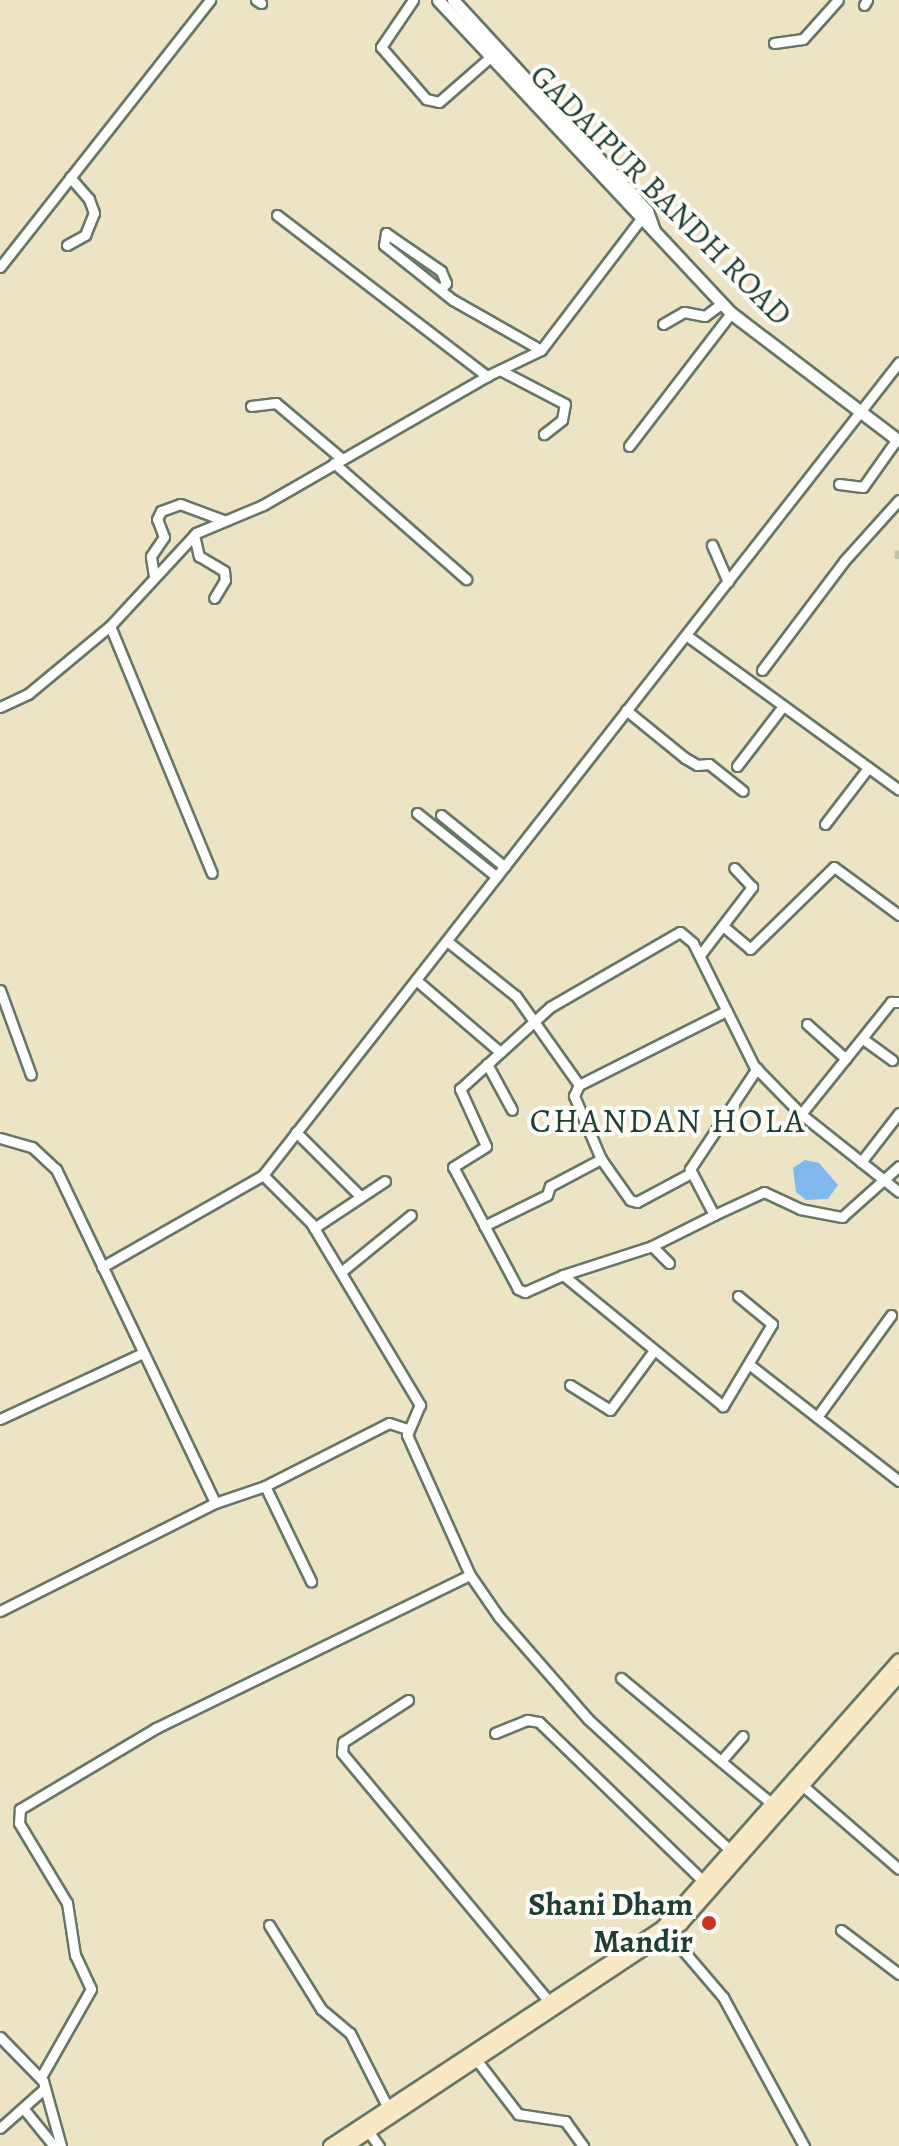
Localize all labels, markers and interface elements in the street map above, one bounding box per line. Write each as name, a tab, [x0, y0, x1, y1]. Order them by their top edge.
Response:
street label: GADAIPUR BANDH ROAD	[522, 56, 800, 334]
district label: CHANDAN HOLA	[530, 1101, 806, 1141]
place label: Shani Dham Mandir	[528, 1886, 693, 1961]
marker: Shani Dham Mandir	[700, 1914, 718, 1932]

